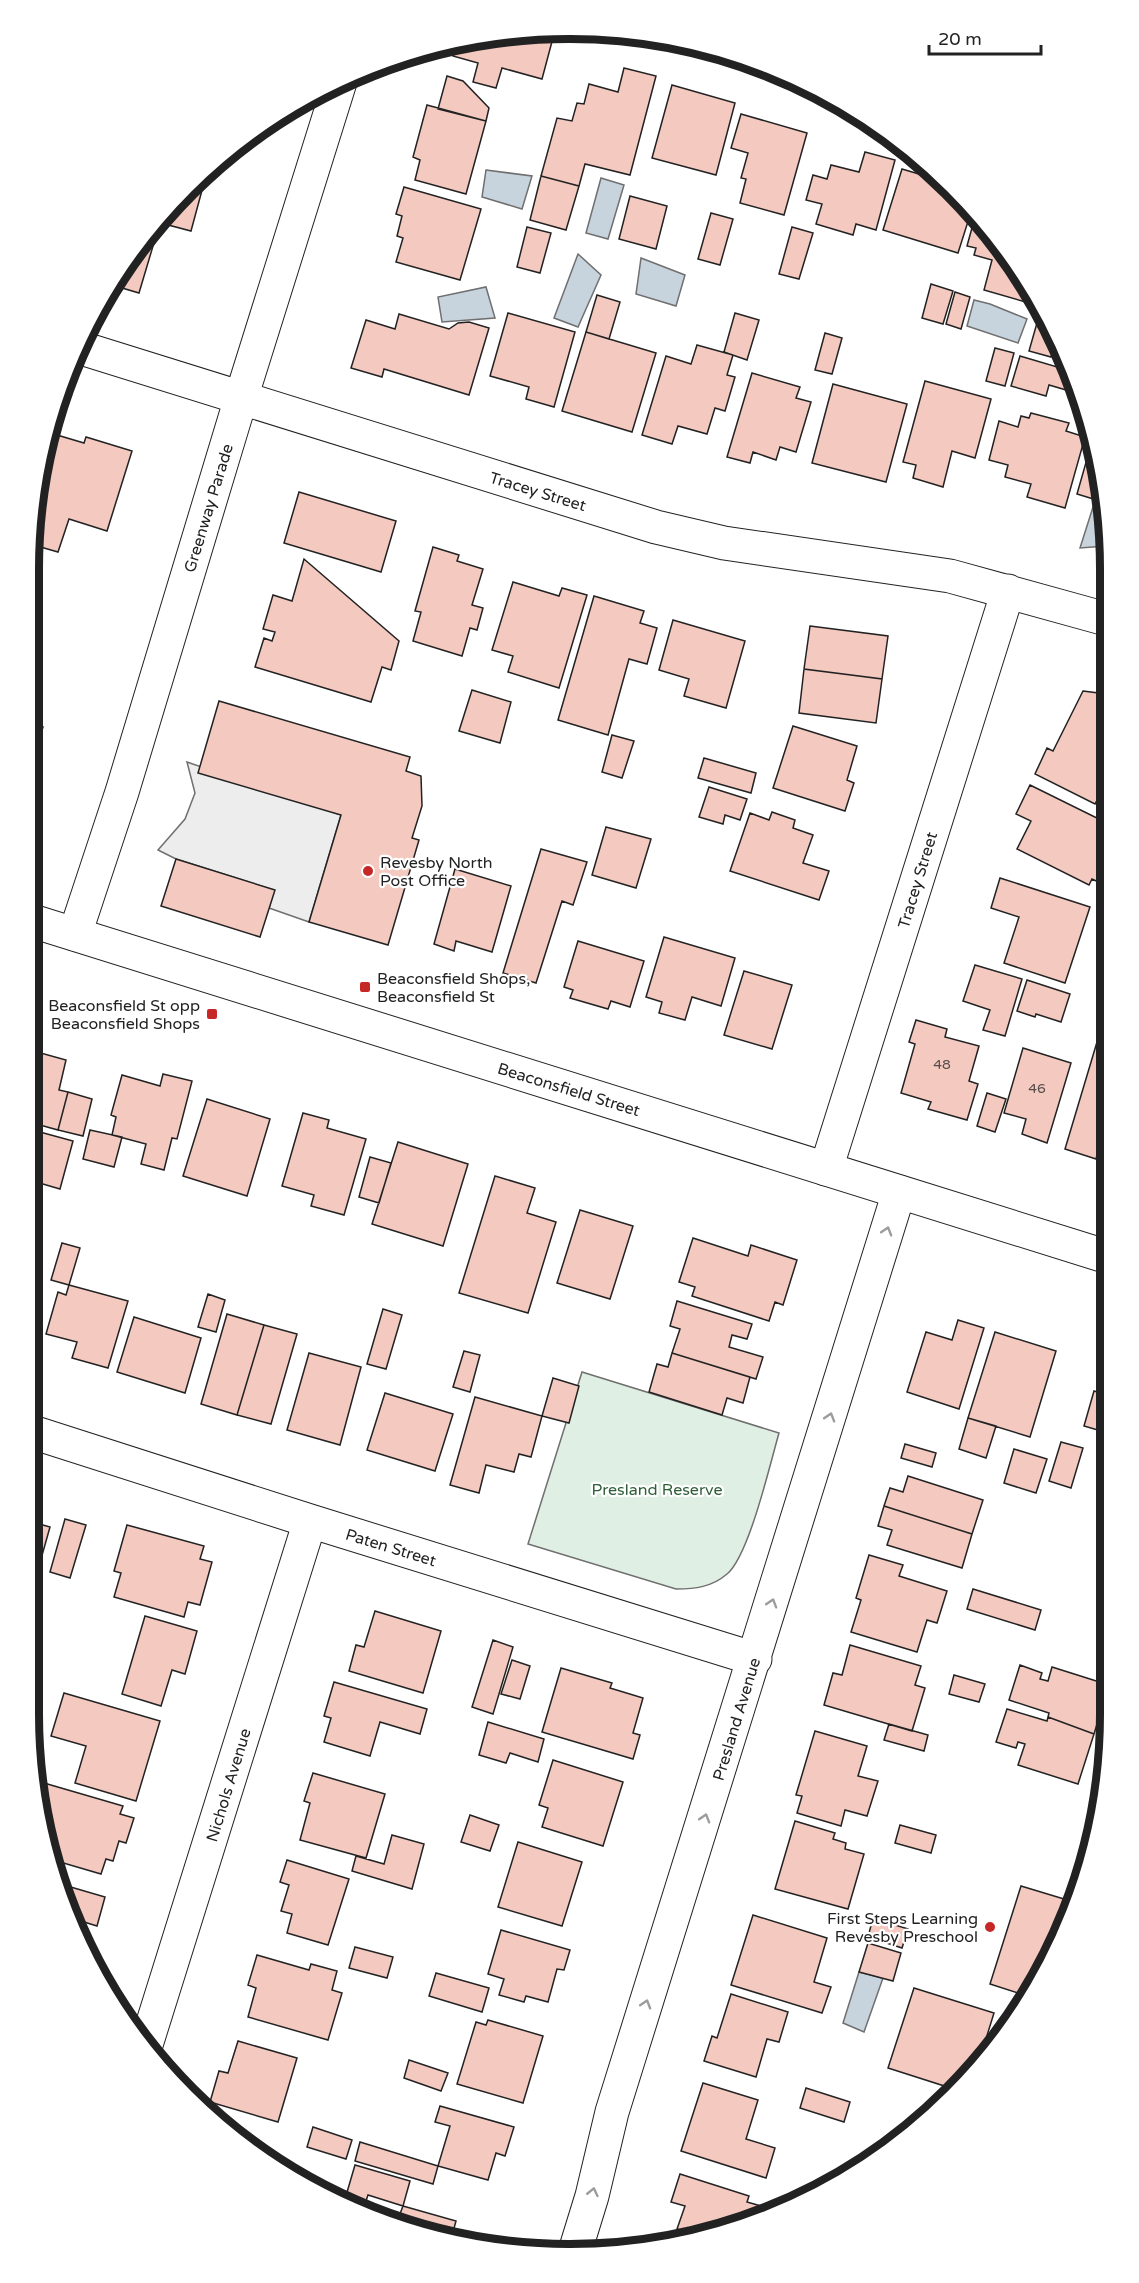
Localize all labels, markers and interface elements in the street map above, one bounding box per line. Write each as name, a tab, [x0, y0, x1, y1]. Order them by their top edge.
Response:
scale bar	[929, 18, 1042, 56]
text: 20 m	[938, 28, 982, 50]
street label: Greenway Parade	[180, 442, 238, 575]
street label: Tracey Street	[487, 468, 588, 516]
street label: Tracey Street	[894, 830, 942, 931]
place label: Revesby North Post Office	[380, 853, 493, 891]
marker: Revesby North Post Office	[361, 864, 375, 878]
place label: Beaconsfield Shops, Beaconsfield St	[377, 969, 530, 1007]
marker: Beaconsfield Shops, Beaconsfield St	[358, 980, 372, 994]
place label: Beaconsfield St opp Beaconsfield Shops	[48, 996, 200, 1034]
marker: Beaconsfield St opp Beaconsfield Shops	[205, 1007, 219, 1021]
house number: 48	[933, 1056, 951, 1073]
street label: Beaconsfield Street	[495, 1059, 642, 1121]
house number: 46	[1028, 1080, 1046, 1097]
one-way arrow	[880, 1226, 893, 1237]
one-way arrow	[823, 1412, 835, 1423]
park label: Presland Reserve	[592, 1480, 722, 1500]
street label: Paten Street	[343, 1525, 438, 1571]
one-way arrow	[765, 1598, 777, 1609]
street label: Presland Avenue	[709, 1655, 765, 1783]
street label: Nichols Avenue	[202, 1726, 256, 1845]
one-way arrow	[698, 1813, 710, 1824]
place label: First Steps Learning Revesby Preschool	[827, 1909, 978, 1947]
marker: First Steps Learning Revesby Preschool	[983, 1920, 997, 1934]
one-way arrow	[639, 1999, 652, 2010]
one-way arrow	[585, 2187, 598, 2197]

